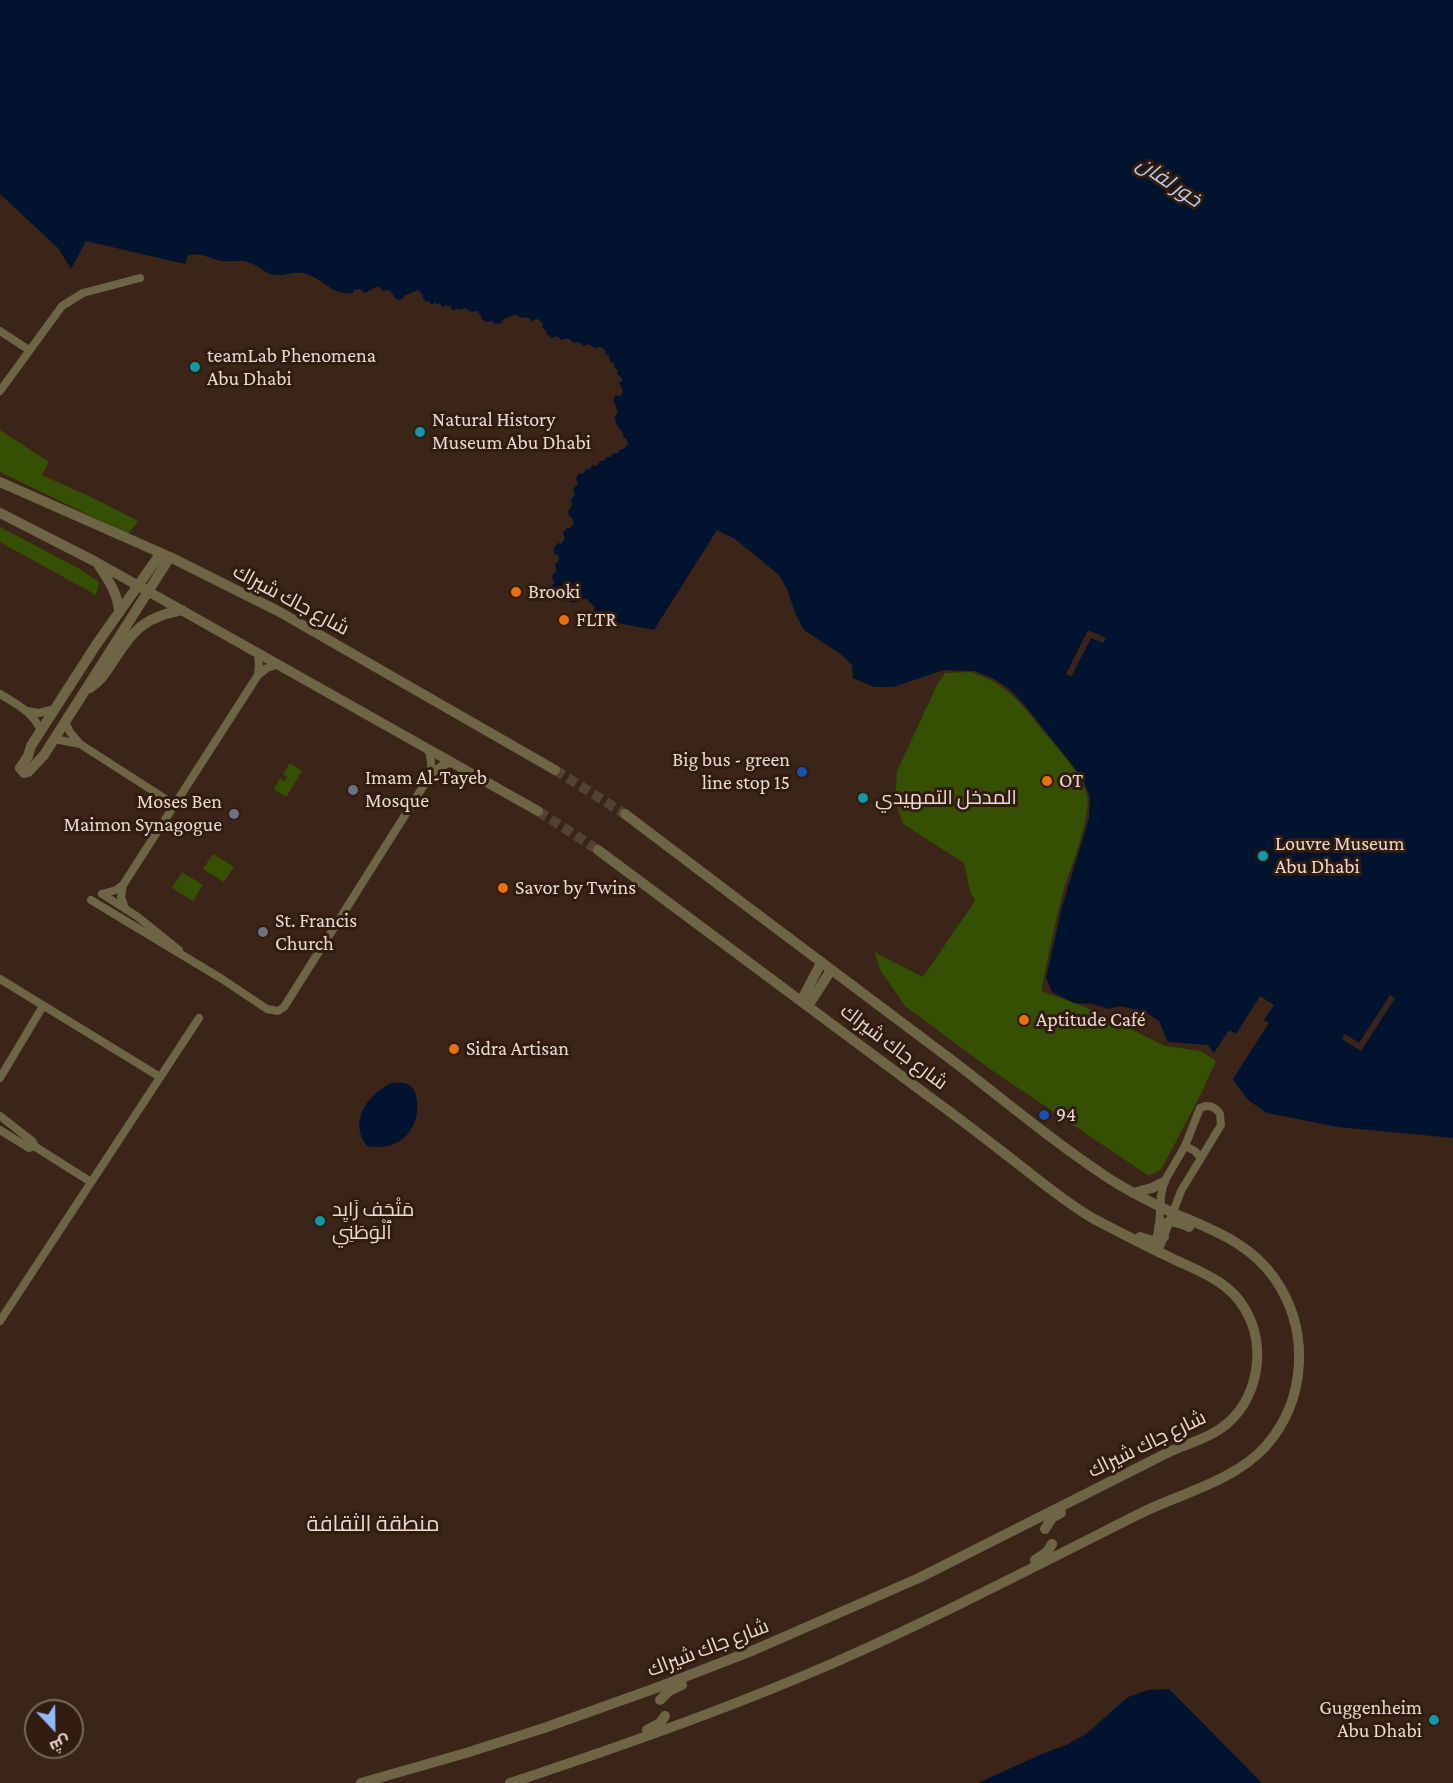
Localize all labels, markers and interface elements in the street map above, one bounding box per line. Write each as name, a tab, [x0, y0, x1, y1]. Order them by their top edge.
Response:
water label: خور لفان	[1132, 151, 1206, 213]
place label: teamLab Phenomena Abu Dhabi	[207, 344, 376, 391]
marker: teamLab Phenomena Abu Dhabi	[188, 360, 202, 374]
place label: Natural History Museum Abu Dhabi	[432, 408, 591, 455]
marker: Natural History Museum Abu Dhabi	[413, 425, 427, 439]
street label: شارع جاك شيراك	[229, 559, 353, 641]
place label: Brooki	[528, 580, 580, 604]
marker: Brooki	[509, 585, 523, 599]
place label: FLTR	[576, 608, 617, 632]
marker: FLTR	[557, 613, 571, 627]
place label: Big bus - green line stop 15	[672, 748, 790, 795]
marker: Big bus - green line stop 15	[795, 765, 809, 779]
place label: Imam Al-Tayeb Mosque	[365, 766, 487, 813]
place label: OT	[1059, 769, 1083, 793]
marker: OT	[1040, 774, 1054, 788]
marker: Imam Al-Tayeb Mosque	[346, 783, 360, 797]
place label: المدخل التمهيدي	[875, 786, 1017, 810]
place label: Moses Ben Maimon Synagogue	[63, 790, 222, 837]
marker: المدخل التمهيدي	[856, 791, 870, 805]
marker: Moses Ben Maimon Synagogue	[227, 807, 241, 821]
place label: Louvre Museum Abu Dhabi	[1275, 832, 1405, 879]
marker: Louvre Museum Abu Dhabi	[1256, 849, 1270, 863]
place label: Savor by Twins	[515, 876, 636, 900]
marker: Savor by Twins	[496, 881, 510, 895]
place label: St. Francis Church	[275, 909, 357, 956]
marker: St. Francis Church	[256, 925, 270, 939]
street label: شارع جاك شيراك	[836, 999, 952, 1095]
place label: Aptitude Café	[1036, 1008, 1146, 1032]
marker: Aptitude Café	[1017, 1013, 1031, 1027]
place label: Sidra Artisan	[466, 1037, 569, 1061]
marker: Sidra Artisan	[447, 1042, 461, 1056]
place label: 94	[1056, 1103, 1076, 1127]
marker: 94	[1037, 1108, 1051, 1122]
place label: مَتْحَف زَايِد ٱلْوَطَنِي	[332, 1198, 414, 1245]
marker: مَتْحَف زَايِد ٱلْوَطَنِي	[313, 1214, 327, 1228]
street label: شارع جاك شيراك	[1084, 1405, 1210, 1483]
district label: منطقة الثقافة	[306, 1511, 440, 1537]
street label: شارع جاك شيراك	[644, 1614, 772, 1682]
place label: Guggenheim Abu Dhabi	[1319, 1696, 1422, 1743]
north arrow	[24, 1699, 84, 1759]
marker: Guggenheim Abu Dhabi	[1427, 1713, 1441, 1727]
text: ش	[47, 1733, 73, 1756]

